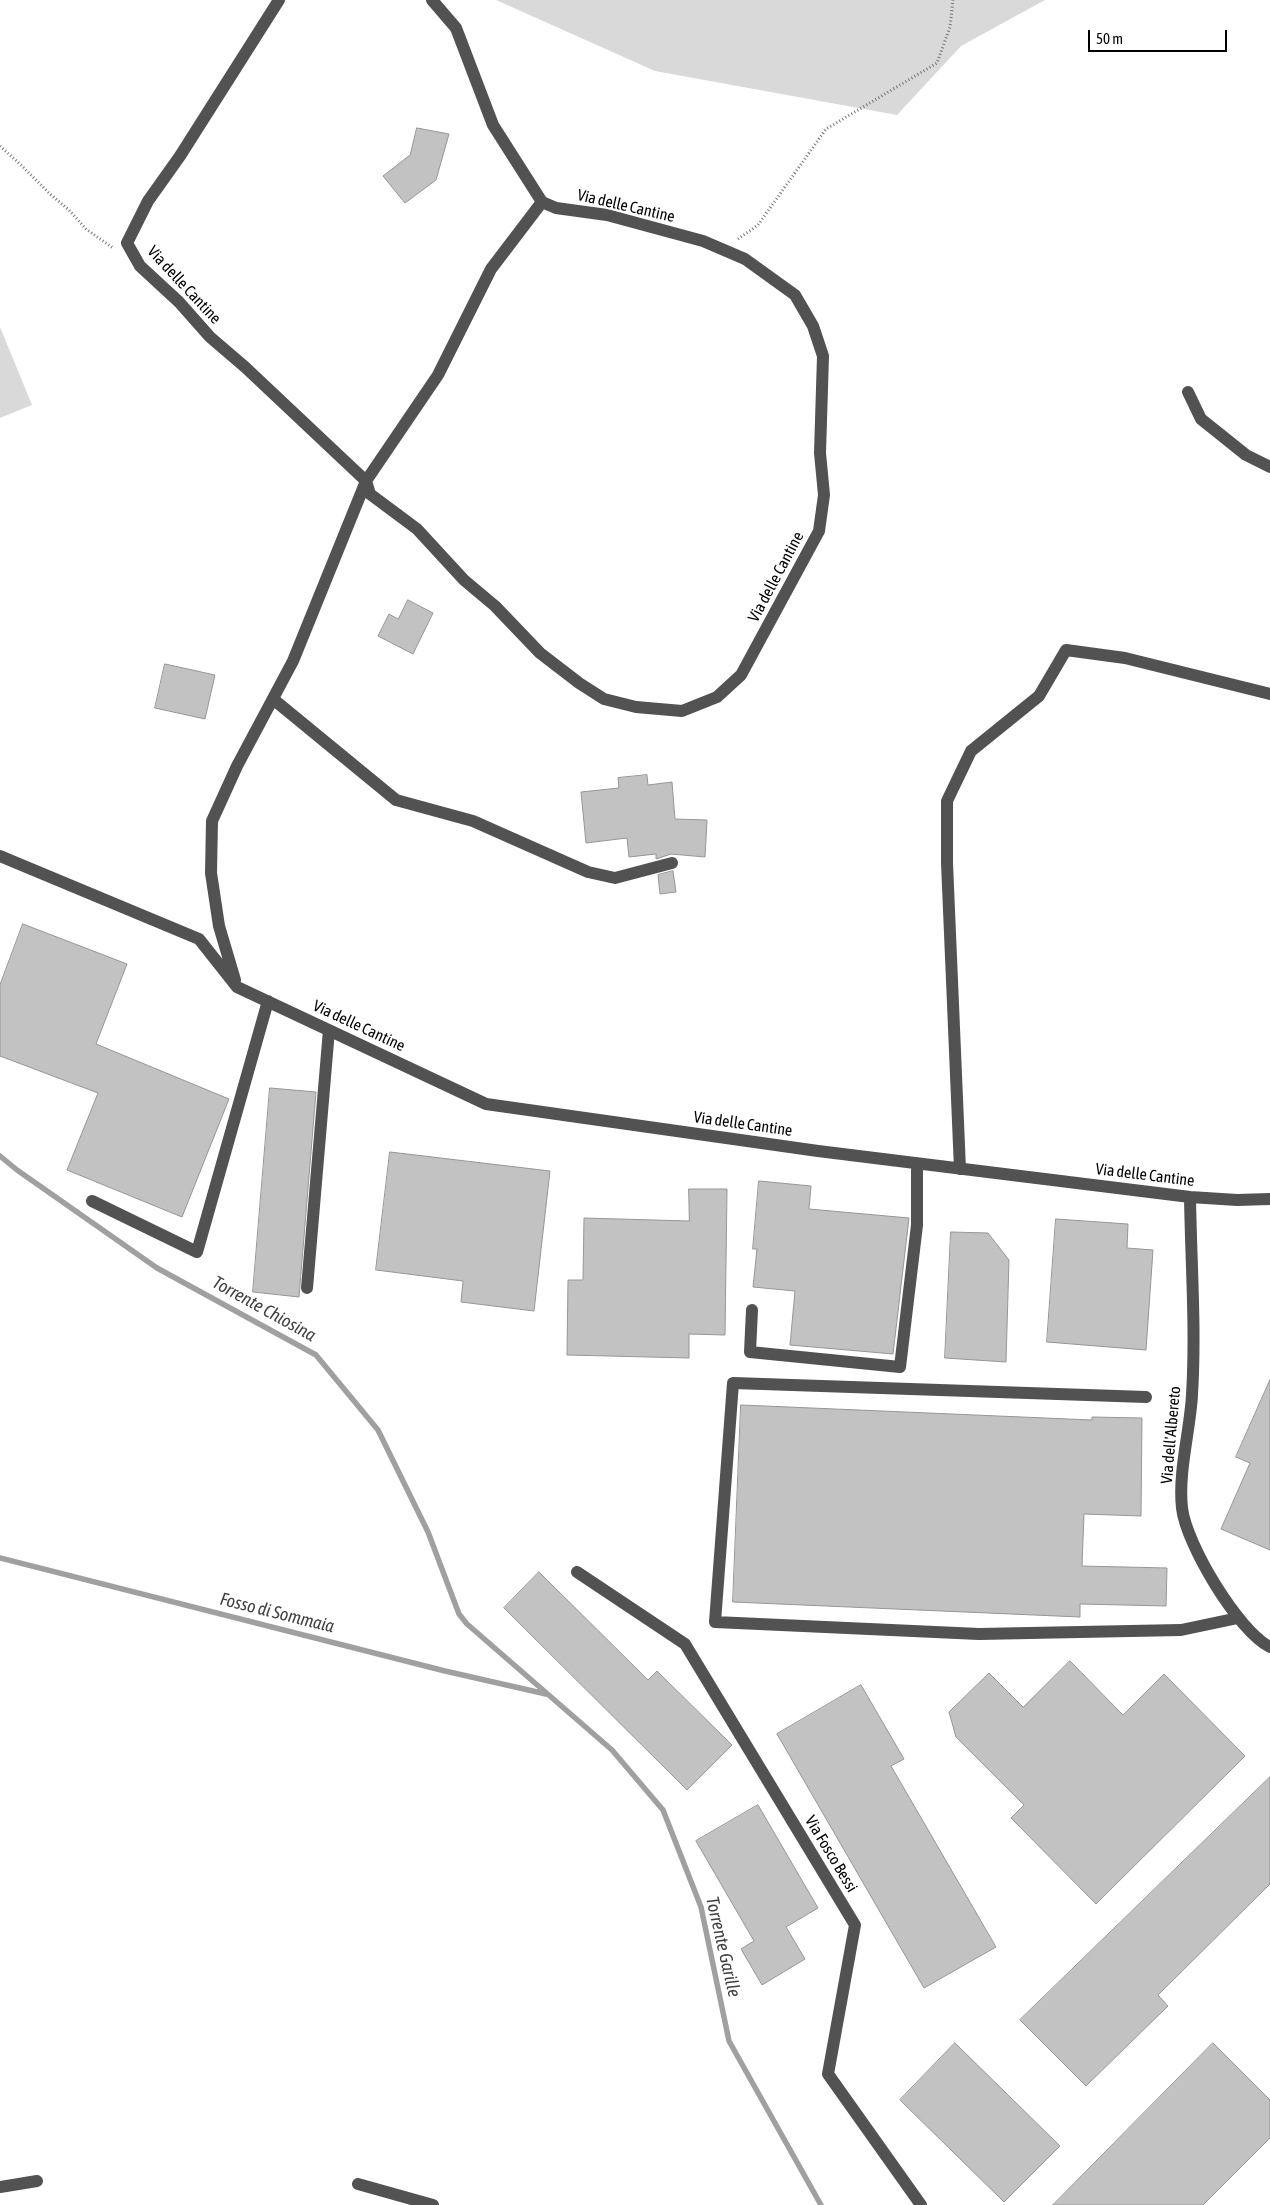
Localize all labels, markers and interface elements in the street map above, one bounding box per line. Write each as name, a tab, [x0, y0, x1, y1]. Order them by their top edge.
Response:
scale bar	[1090, 20, 1229, 52]
text: 50 m	[1096, 30, 1123, 47]
street label: Via delle Cantine	[575, 185, 677, 227]
street label: Via delle Cantine	[143, 242, 225, 328]
street label: Via delle Cantine	[744, 529, 808, 625]
street label: Via delle Cantine	[310, 996, 408, 1056]
street label: Via delle Cantine	[692, 1108, 794, 1140]
street label: Via delle Cantine	[1094, 1159, 1196, 1191]
water label: Torrente Chiosina	[209, 1272, 319, 1346]
street label: Via dell'Albereto	[1157, 1385, 1185, 1485]
water label: Fosso di Sommaia	[218, 1588, 336, 1638]
street label: Via Fosco Bessi	[801, 1812, 861, 1896]
water label: Torrente Garille	[701, 1895, 745, 1999]

